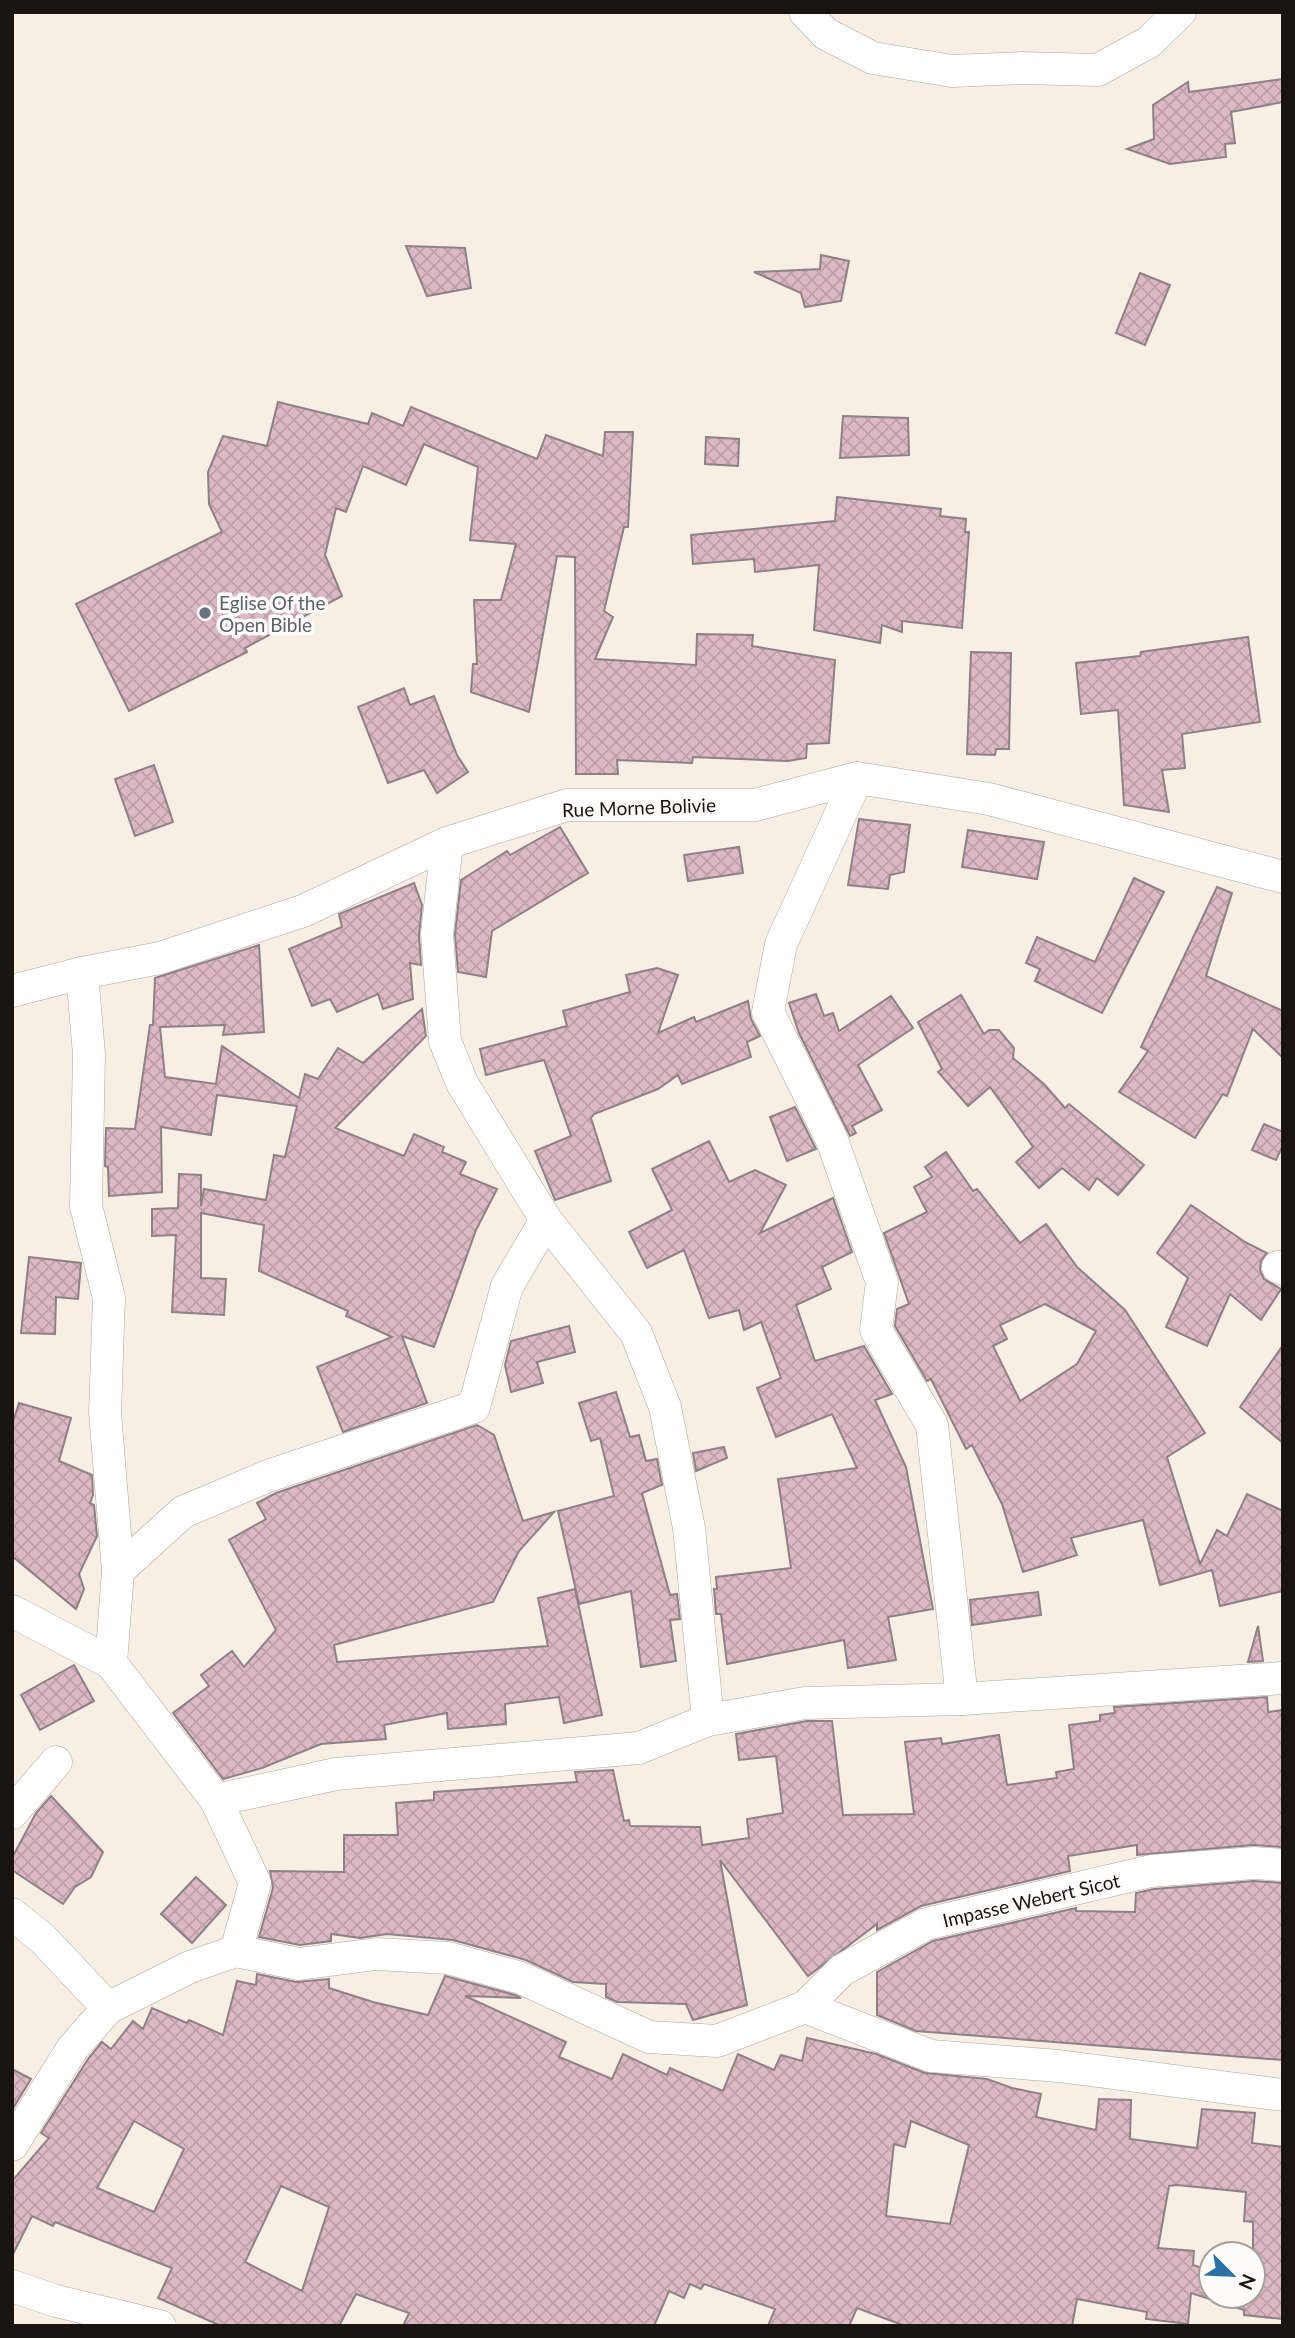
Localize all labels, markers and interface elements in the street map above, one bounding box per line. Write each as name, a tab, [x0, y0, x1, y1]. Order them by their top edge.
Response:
place label: Eglise Of the Open Bible	[219, 591, 326, 636]
marker: Eglise Of the Open Bible	[197, 605, 213, 621]
street label: Rue Morne Bolivie	[562, 793, 716, 821]
street label: Impasse Webert Sicot	[940, 1868, 1122, 1932]
north arrow	[1197, 2240, 1267, 2310]
text: N	[1235, 2271, 1261, 2293]

